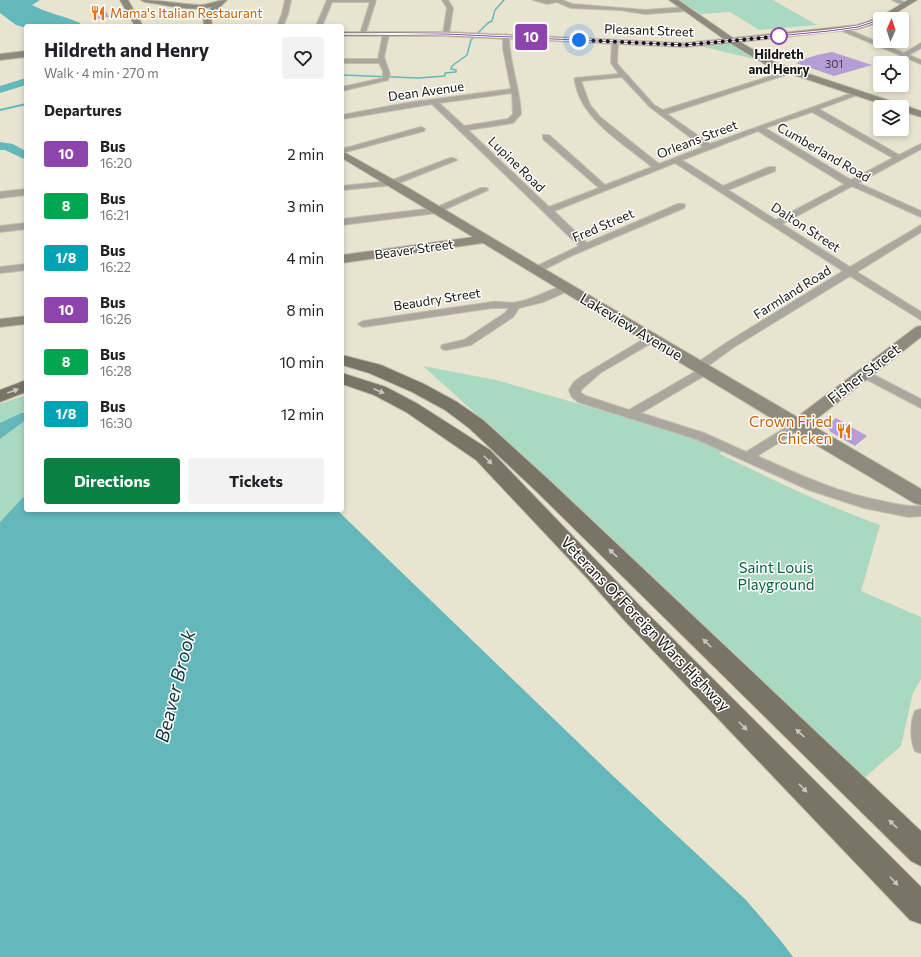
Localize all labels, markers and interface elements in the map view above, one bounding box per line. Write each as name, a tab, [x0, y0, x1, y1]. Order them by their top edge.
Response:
restaurant icon: Mama's Italian Restaurant	[89, 4, 107, 22]
place label: Mama's Italian Restaurant	[110, 5, 262, 21]
north arrow	[873, 12, 909, 48]
map controls	[873, 12, 909, 136]
street label: Pleasant Street	[604, 20, 694, 40]
line badge: 10	[513, 24, 549, 50]
marker: Hildreth and Henry	[770, 27, 788, 45]
text: 10	[523, 28, 539, 45]
your location	[569, 30, 589, 50]
button: heart	[282, 37, 324, 79]
text: Hildreth and Henry	[44, 38, 209, 61]
place label: Hildreth and Henry	[748, 46, 810, 77]
button: locate	[873, 56, 909, 92]
house number: 301	[825, 57, 843, 70]
text: Walk · 4 min · 270 m	[44, 65, 159, 81]
street label: Dean Avenue	[387, 78, 465, 104]
button: layers	[873, 100, 909, 136]
text: Departures	[44, 101, 122, 119]
street label: Orleans Street	[654, 116, 740, 162]
street label: Cumberland Road	[774, 119, 874, 185]
street label: Lupine Road	[485, 133, 549, 195]
text: Bus	[100, 137, 125, 155]
text: 10	[58, 145, 74, 162]
text: 2 min	[287, 145, 324, 163]
text: 16:20	[100, 155, 132, 171]
text: Bus	[100, 189, 125, 207]
text: 8	[62, 197, 70, 214]
text: 3 min	[287, 197, 324, 215]
street label: Dalton Street	[768, 199, 844, 255]
street label: Fred Street	[570, 205, 636, 245]
text: 16:21	[100, 207, 129, 223]
street label: Beaver Street	[373, 236, 455, 262]
text: Bus	[100, 241, 125, 259]
text: 1/8	[55, 249, 77, 266]
text: 4 min	[287, 249, 324, 267]
text: 16:22	[100, 259, 131, 275]
street label: Farmland Road	[750, 262, 834, 322]
street label: Beaudry Street	[392, 284, 482, 314]
street label: Lakeview Avenue	[577, 289, 686, 364]
text: Bus	[100, 293, 125, 311]
text: 10	[58, 301, 74, 318]
text: 8 min	[286, 301, 324, 319]
text: 16:26	[100, 311, 132, 327]
street label: Fisher Street	[824, 339, 903, 407]
text: Bus	[100, 345, 125, 363]
text: 8	[62, 353, 70, 370]
text: 10 min	[279, 353, 324, 371]
text: 16:28	[100, 363, 132, 379]
one-way arrow	[7, 388, 19, 394]
one-way arrow	[373, 388, 384, 394]
text: Bus	[100, 397, 125, 415]
text: 1/8	[55, 405, 77, 422]
text: 12 min	[281, 405, 324, 423]
place label: Crown Fried Chicken	[749, 412, 832, 447]
text: 16:30	[100, 415, 132, 431]
restaurant icon: Crown Fried Chicken	[835, 422, 853, 440]
one-way arrow	[483, 455, 493, 465]
button: Directions	[44, 458, 180, 504]
button: Tickets	[188, 458, 324, 504]
street label: Veterans Of Foreign Wars Highway	[558, 532, 734, 714]
one-way arrow	[608, 548, 618, 558]
park label: Saint Louis Playground	[738, 558, 814, 593]
water label: Beaver Brook	[149, 627, 200, 745]
one-way arrow	[702, 638, 712, 648]
one-way arrow	[738, 721, 748, 731]
one-way arrow	[795, 729, 805, 738]
one-way arrow	[798, 783, 808, 793]
one-way arrow	[888, 819, 898, 829]
one-way arrow	[889, 876, 898, 886]

